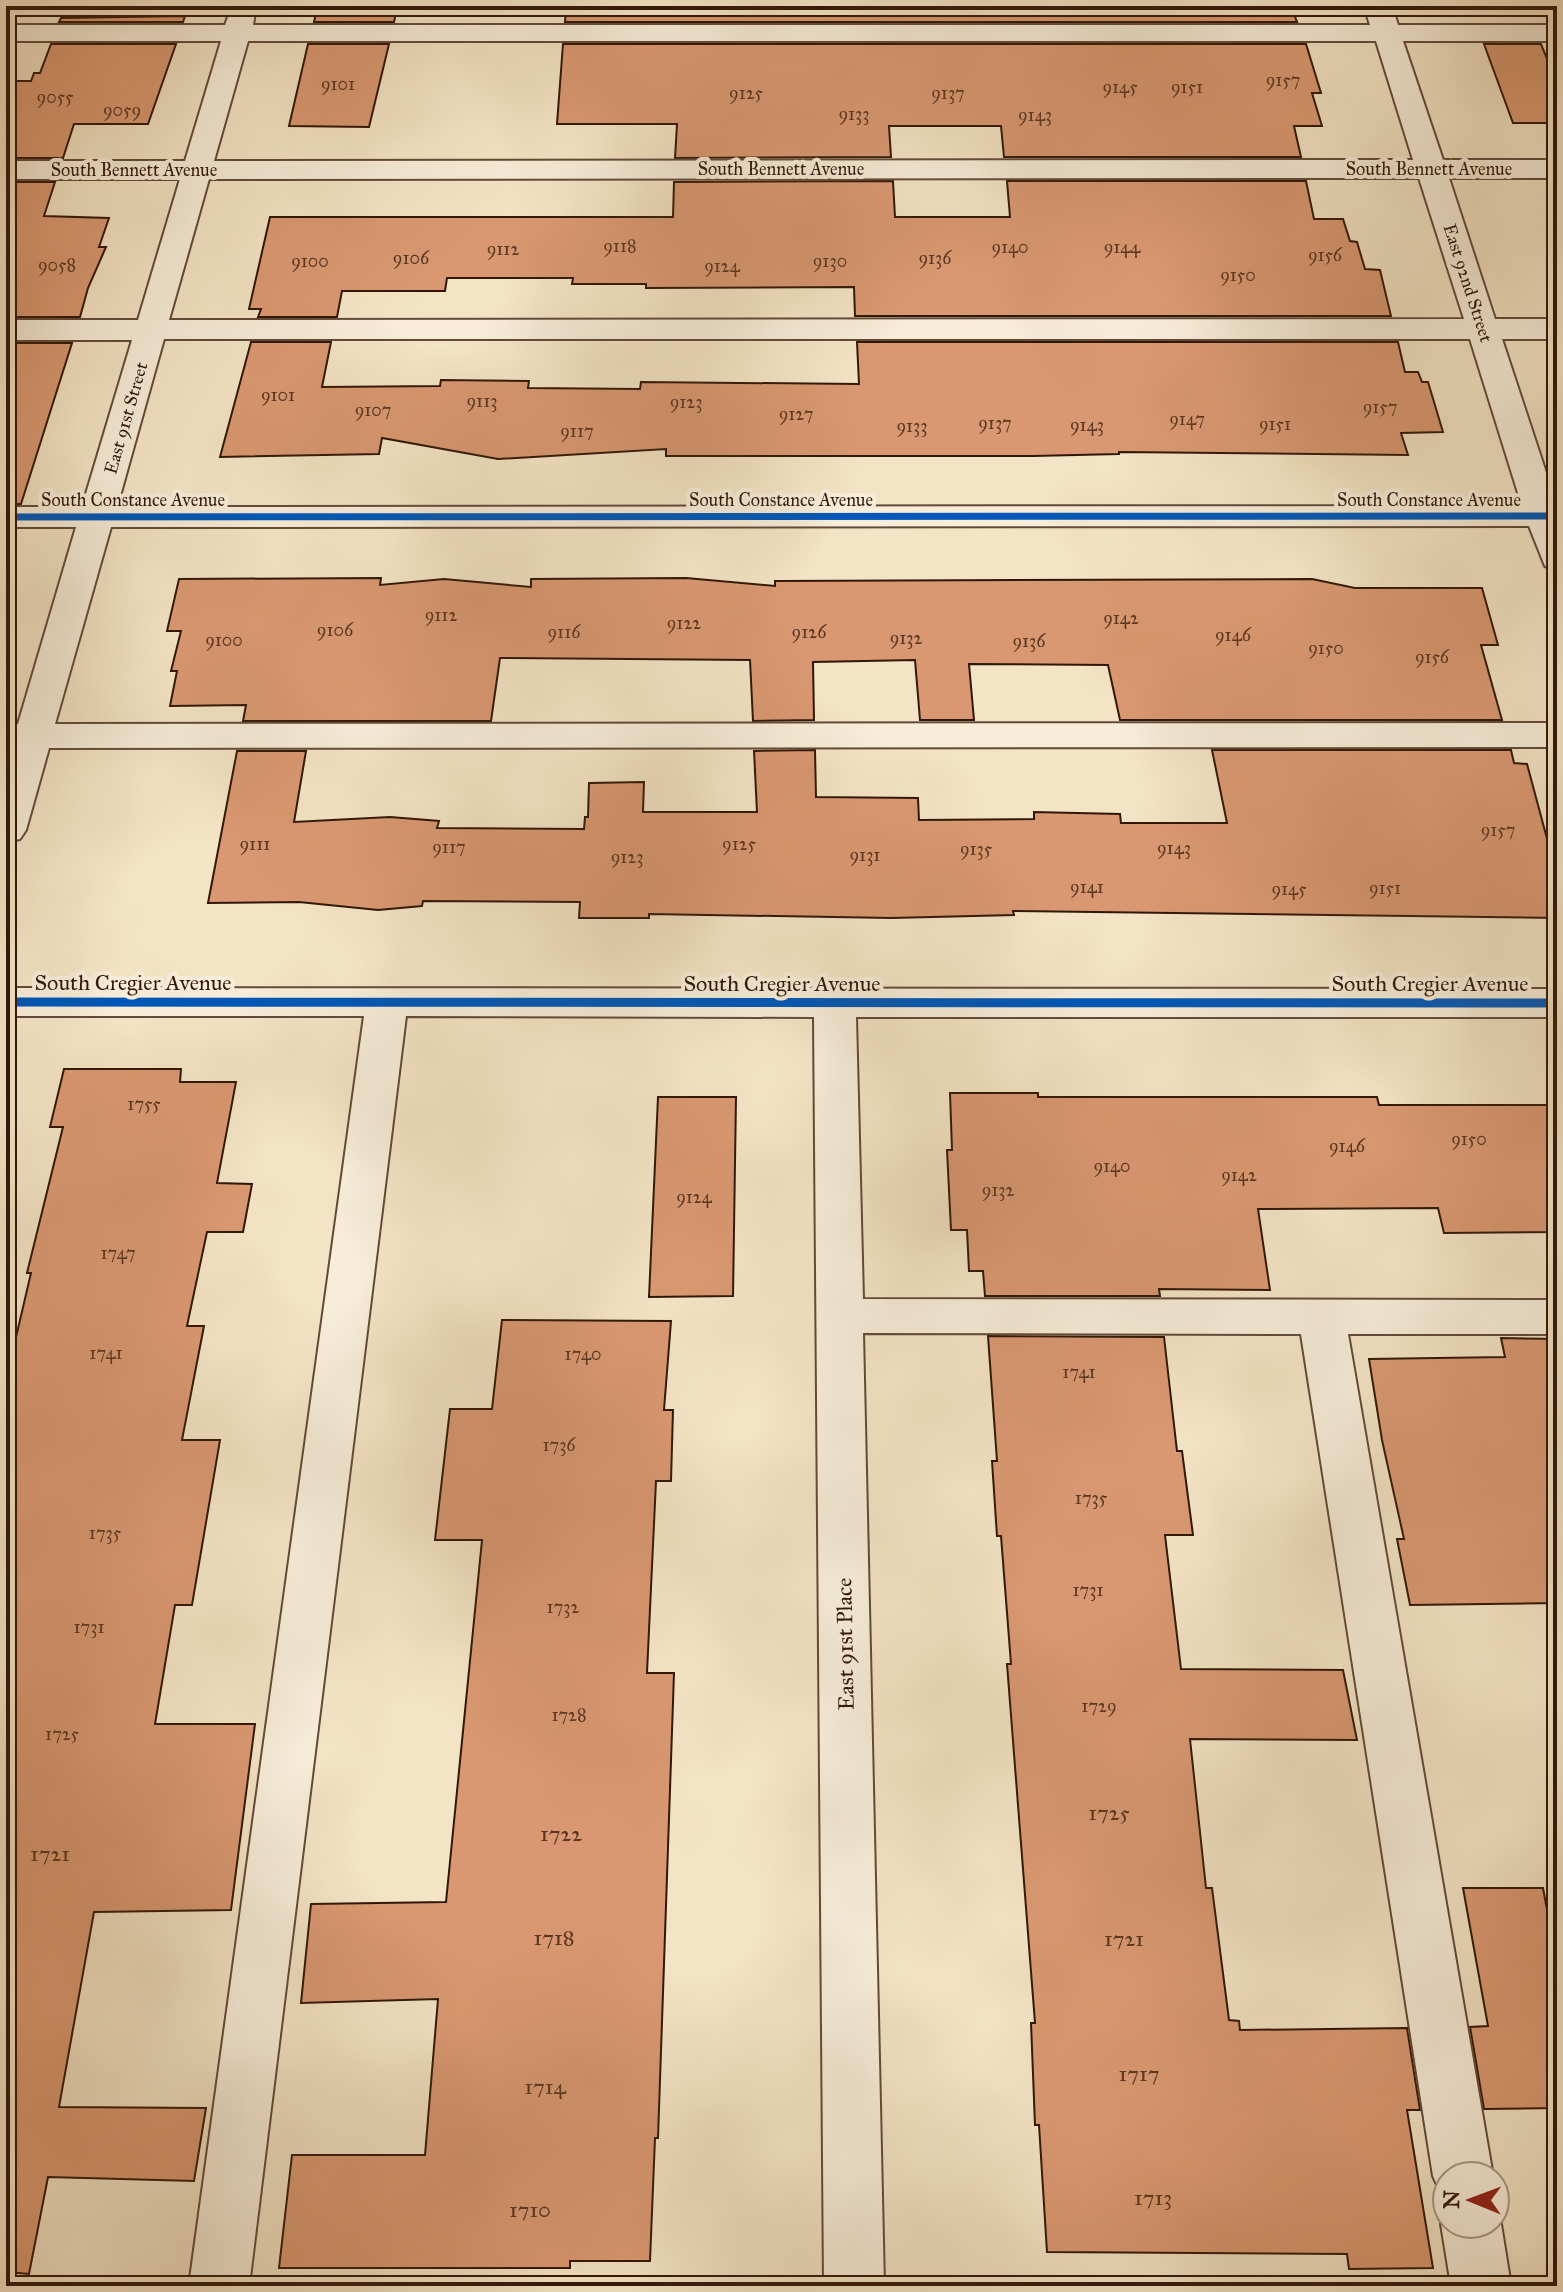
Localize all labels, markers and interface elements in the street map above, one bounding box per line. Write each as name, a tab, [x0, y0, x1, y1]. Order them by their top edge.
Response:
house number: 9157	[1266, 69, 1300, 91]
house number: 9101	[321, 73, 355, 95]
house number: 9145	[1102, 76, 1138, 98]
house number: 9151	[1171, 76, 1203, 98]
house number: 9125	[729, 82, 764, 104]
house number: 9137	[931, 82, 965, 104]
house number: 9055	[37, 86, 74, 108]
house number: 9059	[103, 99, 141, 121]
house number: 9133	[838, 103, 870, 125]
house number: 9143	[1018, 104, 1052, 126]
street label: South Bennett Avenue	[698, 158, 864, 180]
street label: South Bennett Avenue	[1346, 158, 1512, 180]
street label: South Bennett Avenue	[51, 159, 217, 181]
street label: East 92nd Street	[1438, 221, 1498, 346]
house number: 9118	[603, 235, 637, 257]
house number: 9140	[991, 236, 1029, 258]
house number: 9144	[1104, 236, 1141, 258]
house number: 9112	[487, 238, 519, 260]
house number: 9156	[1308, 244, 1343, 266]
house number: 9106	[393, 247, 430, 269]
house number: 9136	[918, 247, 952, 269]
house number: 9100	[291, 250, 329, 272]
house number: 9130	[813, 250, 847, 272]
house number: 9058	[38, 254, 76, 276]
house number: 9124	[704, 255, 741, 277]
house number: 9150	[1220, 264, 1256, 286]
street label: East 91st Street	[100, 359, 153, 477]
house number: 9101	[261, 384, 295, 406]
house number: 9113	[467, 390, 497, 412]
house number: 9123	[670, 391, 702, 413]
house number: 9157	[1363, 396, 1397, 418]
house number: 9107	[355, 399, 391, 421]
house number: 9127	[779, 403, 813, 425]
house number: 9147	[1169, 408, 1205, 430]
house number: 9137	[978, 412, 1012, 434]
house number: 9151	[1259, 413, 1291, 435]
house number: 9143	[1070, 414, 1104, 436]
house number: 9133	[896, 415, 928, 437]
house number: 9117	[560, 420, 594, 442]
street label: South Constance Avenue	[41, 489, 225, 511]
street label: South Constance Avenue	[689, 489, 873, 511]
street label: South Constance Avenue	[1337, 489, 1521, 511]
house number: 9112	[425, 604, 457, 626]
house number: 9142	[1103, 607, 1139, 629]
house number: 9122	[667, 612, 701, 634]
house number: 9106	[317, 619, 354, 641]
house number: 9116	[548, 621, 581, 643]
house number: 9126	[792, 621, 827, 643]
house number: 9146	[1215, 624, 1252, 646]
house number: 9132	[890, 627, 922, 649]
house number: 9100	[205, 629, 243, 651]
house number: 9136	[1012, 630, 1046, 652]
house number: 9150	[1308, 637, 1344, 659]
house number: 9156	[1415, 646, 1450, 668]
house number: 9157	[1481, 819, 1515, 841]
house number: 9111	[240, 833, 270, 855]
house number: 9125	[722, 833, 757, 855]
house number: 9117	[432, 836, 466, 858]
house number: 9143	[1157, 837, 1191, 859]
house number: 9135	[960, 838, 993, 860]
house number: 9131	[850, 844, 880, 866]
house number: 9123	[611, 846, 643, 868]
house number: 9141	[1070, 876, 1104, 898]
house number: 9151	[1369, 877, 1401, 899]
house number: 9145	[1271, 878, 1307, 900]
street label: South Cregier Avenue	[34, 969, 232, 996]
street label: South Cregier Avenue	[683, 970, 881, 997]
street label: South Cregier Avenue	[1331, 970, 1529, 997]
house number: 1755	[127, 1093, 161, 1115]
house number: 9150	[1451, 1128, 1487, 1150]
house number: 9146	[1329, 1135, 1366, 1157]
house number: 9140	[1093, 1155, 1131, 1177]
house number: 9142	[1221, 1164, 1257, 1186]
house number: 9132	[982, 1179, 1014, 1201]
house number: 9124	[676, 1186, 713, 1208]
house number: 1747	[100, 1242, 136, 1264]
house number: 1741	[89, 1342, 123, 1364]
house number: 1740	[565, 1343, 601, 1365]
house number: 1741	[1062, 1361, 1096, 1383]
house number: 1736	[542, 1434, 576, 1456]
house number: 1735	[1075, 1487, 1108, 1509]
house number: 1735	[89, 1522, 122, 1544]
street label: East 91st Place	[830, 1577, 860, 1711]
house number: 1731	[1072, 1579, 1104, 1601]
house number: 1732	[547, 1596, 580, 1618]
house number: 1731	[73, 1616, 105, 1638]
house number: 1729	[1081, 1695, 1117, 1717]
house number: 1728	[551, 1704, 587, 1726]
house number: 1725	[45, 1723, 80, 1745]
house number: 1725	[1088, 1799, 1130, 1826]
house number: 1722	[540, 1820, 582, 1847]
house number: 1721	[30, 1840, 70, 1867]
house number: 1718	[534, 1924, 574, 1951]
house number: 1721	[1104, 1925, 1144, 1952]
house number: 1717	[1119, 2060, 1159, 2087]
house number: 1714	[524, 2073, 566, 2100]
north arrow	[1431, 2160, 1511, 2240]
house number: 1713	[1134, 2184, 1172, 2211]
text: N	[1438, 2190, 1465, 2209]
house number: 1710	[509, 2196, 551, 2223]

